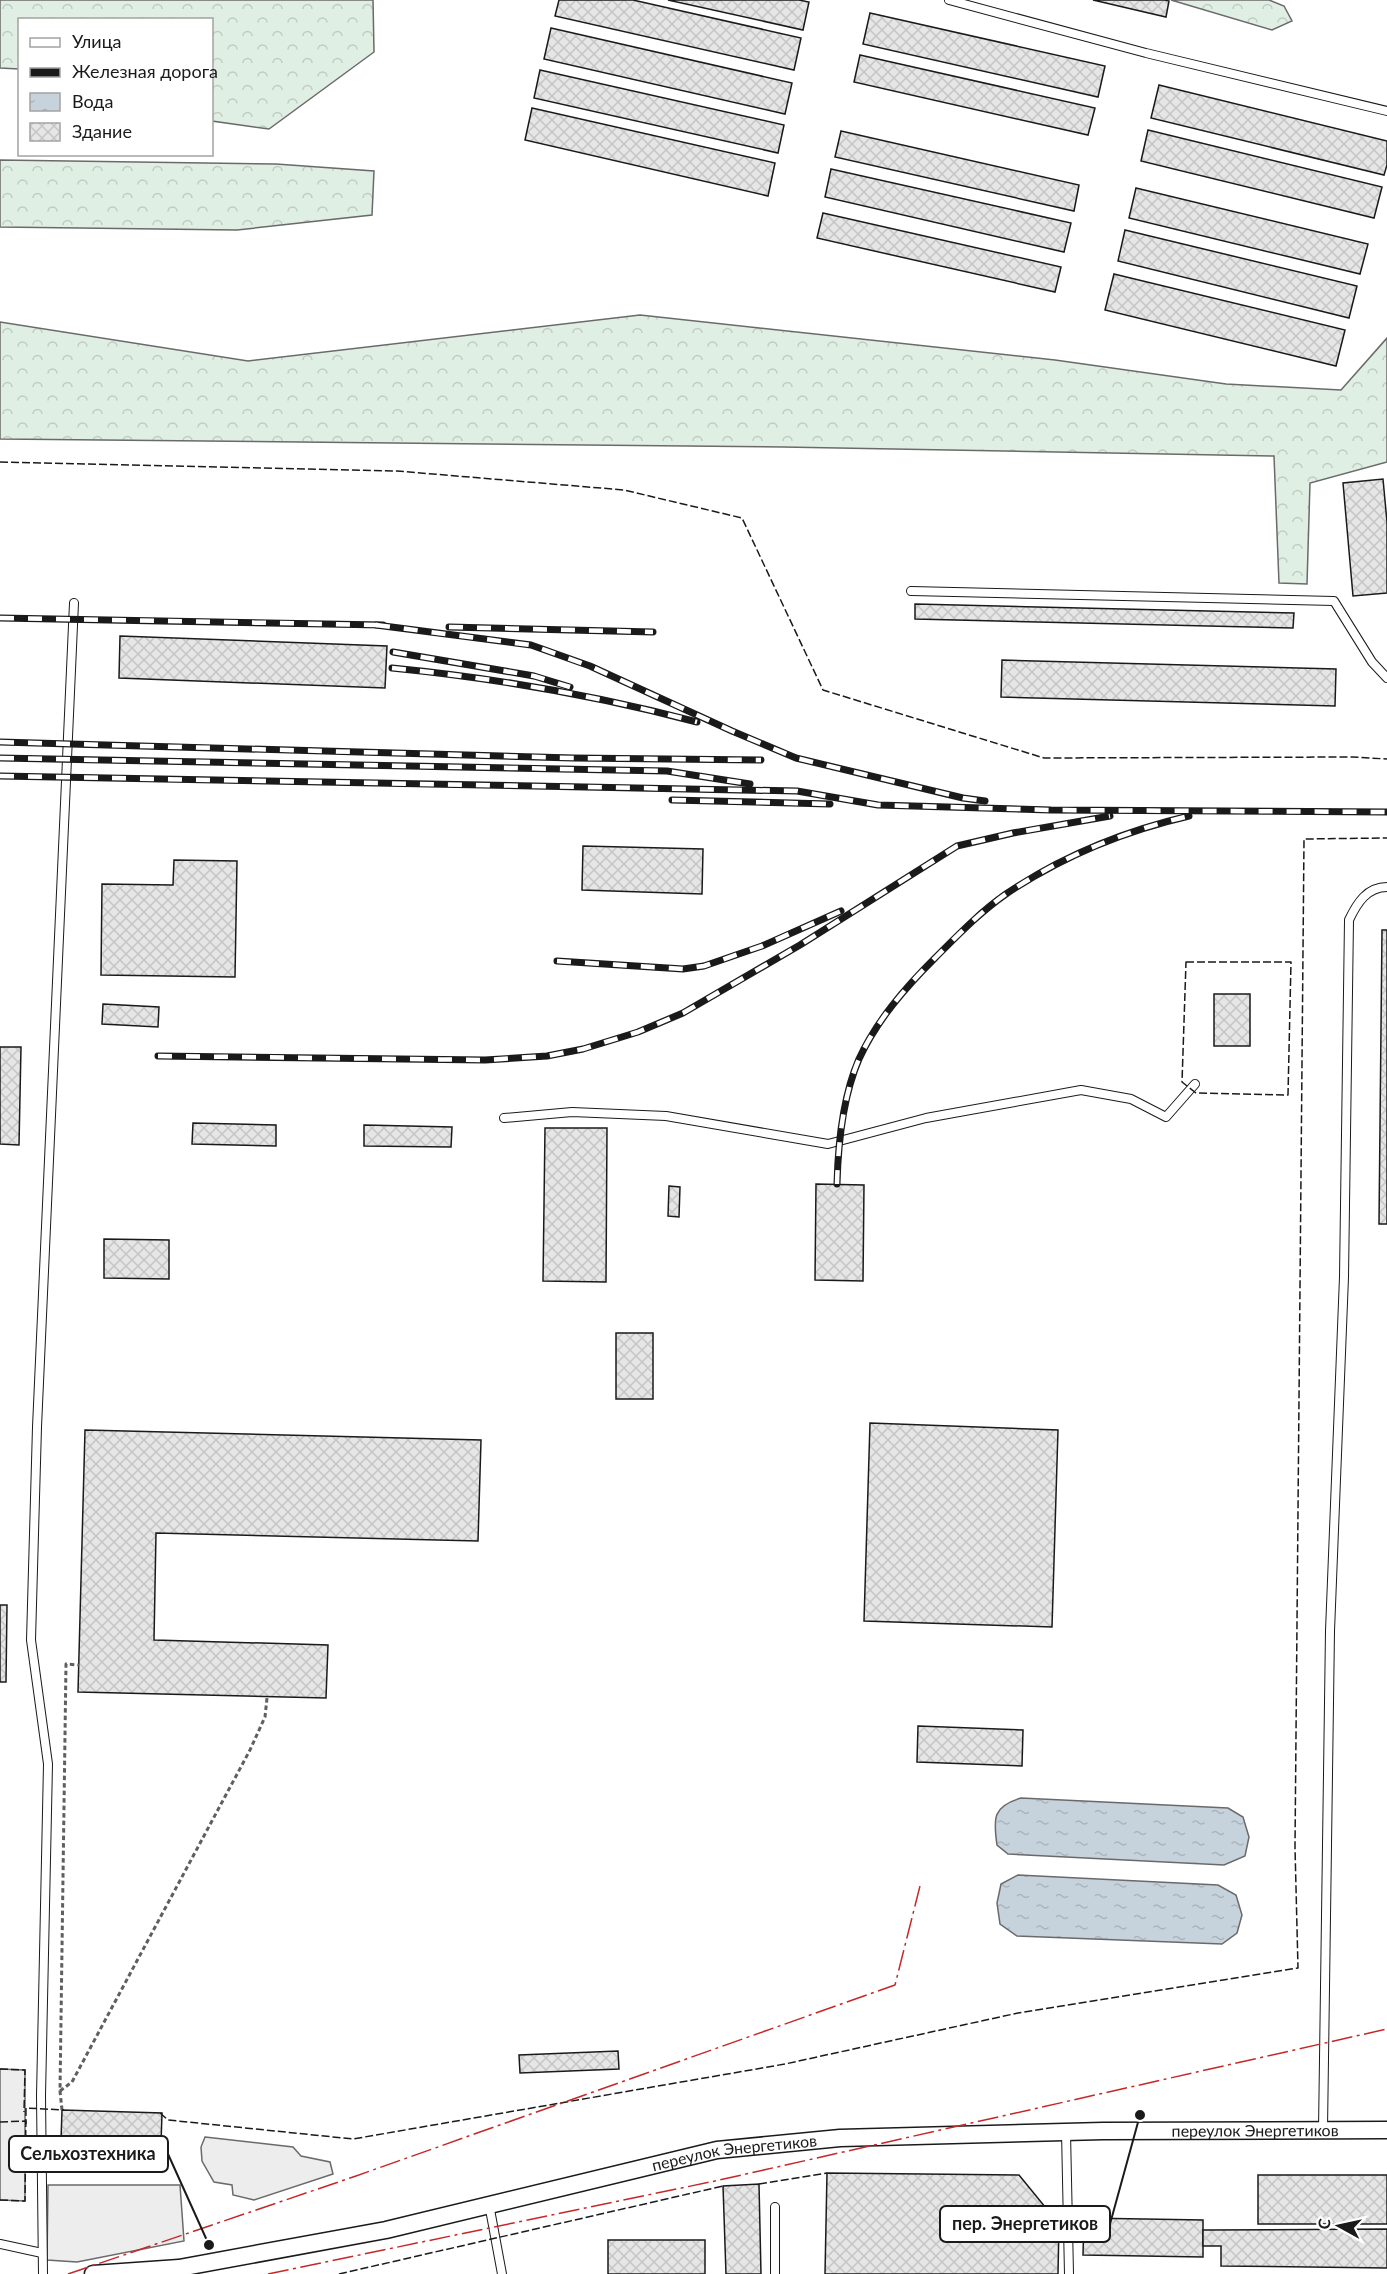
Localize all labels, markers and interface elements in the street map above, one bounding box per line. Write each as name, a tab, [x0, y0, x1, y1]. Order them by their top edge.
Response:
legend	[18, 18, 213, 156]
text: Улица	[72, 30, 122, 52]
text: Железная дорога	[72, 60, 218, 82]
text: Вода	[72, 90, 113, 112]
text: Здание	[72, 120, 132, 142]
street label: переулок Энергетиков	[1172, 2120, 1339, 2140]
street label: переулок Энергетиков	[650, 2130, 818, 2174]
callout: Сельхозтехника	[9, 2136, 168, 2172]
text: Сельхозтехника	[20, 2142, 156, 2164]
north arrow	[1309, 2196, 1369, 2256]
callout: пер. Энергетиков	[940, 2206, 1110, 2242]
text: пер. Энергетиков	[952, 2212, 1098, 2234]
text: С	[1314, 2217, 1334, 2230]

